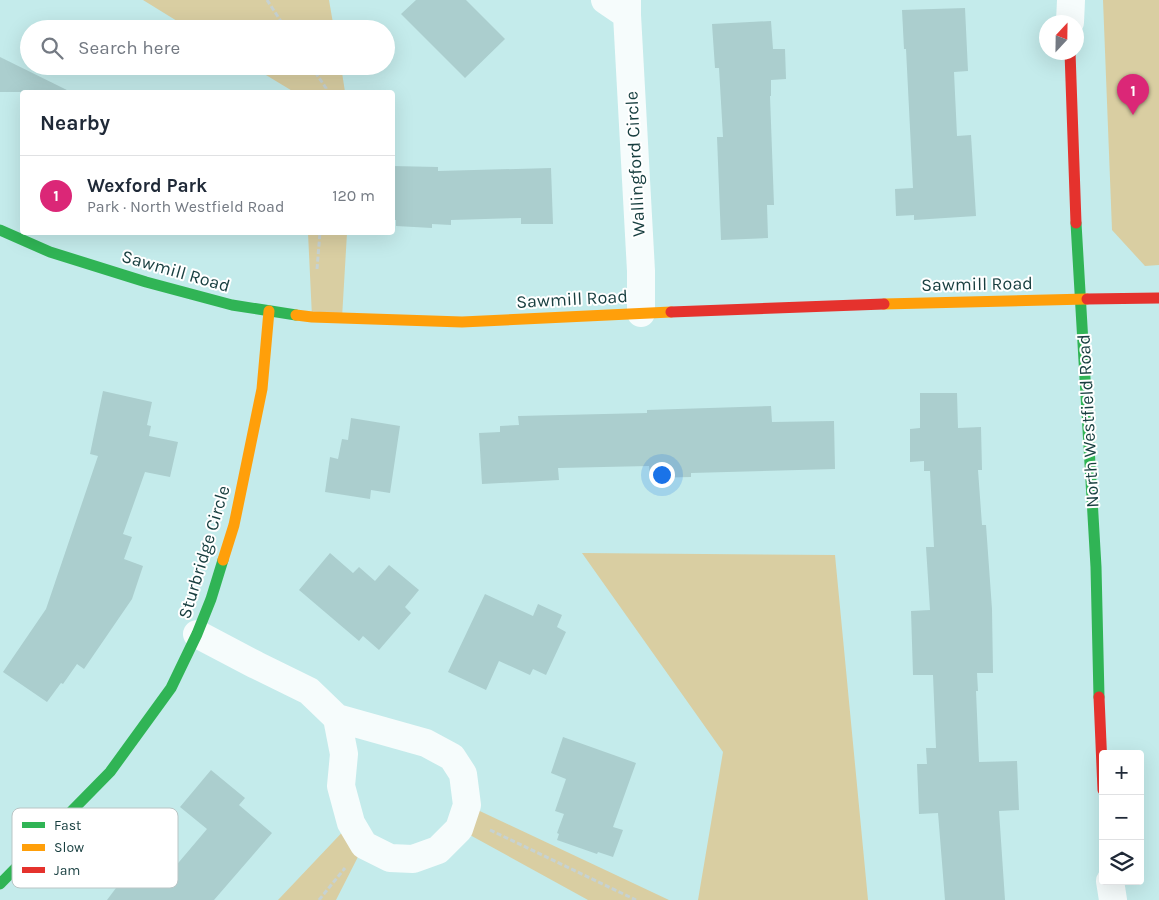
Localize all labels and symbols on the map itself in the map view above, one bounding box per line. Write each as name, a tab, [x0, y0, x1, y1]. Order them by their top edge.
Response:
north arrow	[1039, 15, 1084, 60]
pin: 1	[1117, 74, 1149, 115]
street label: Wallingford Circle	[620, 91, 650, 237]
street label: Sawmill Road	[119, 245, 233, 297]
street label: Sawmill Road	[921, 272, 1033, 296]
street label: Sawmill Road	[516, 285, 628, 313]
street label: North Westfield Road	[1072, 334, 1104, 508]
your location	[649, 462, 675, 488]
street label: Sturbridge Circle	[173, 483, 235, 621]
legend	[12, 808, 178, 888]
text: Fast	[54, 817, 81, 834]
text: Slow	[54, 839, 84, 856]
text: Jam	[54, 862, 80, 879]

